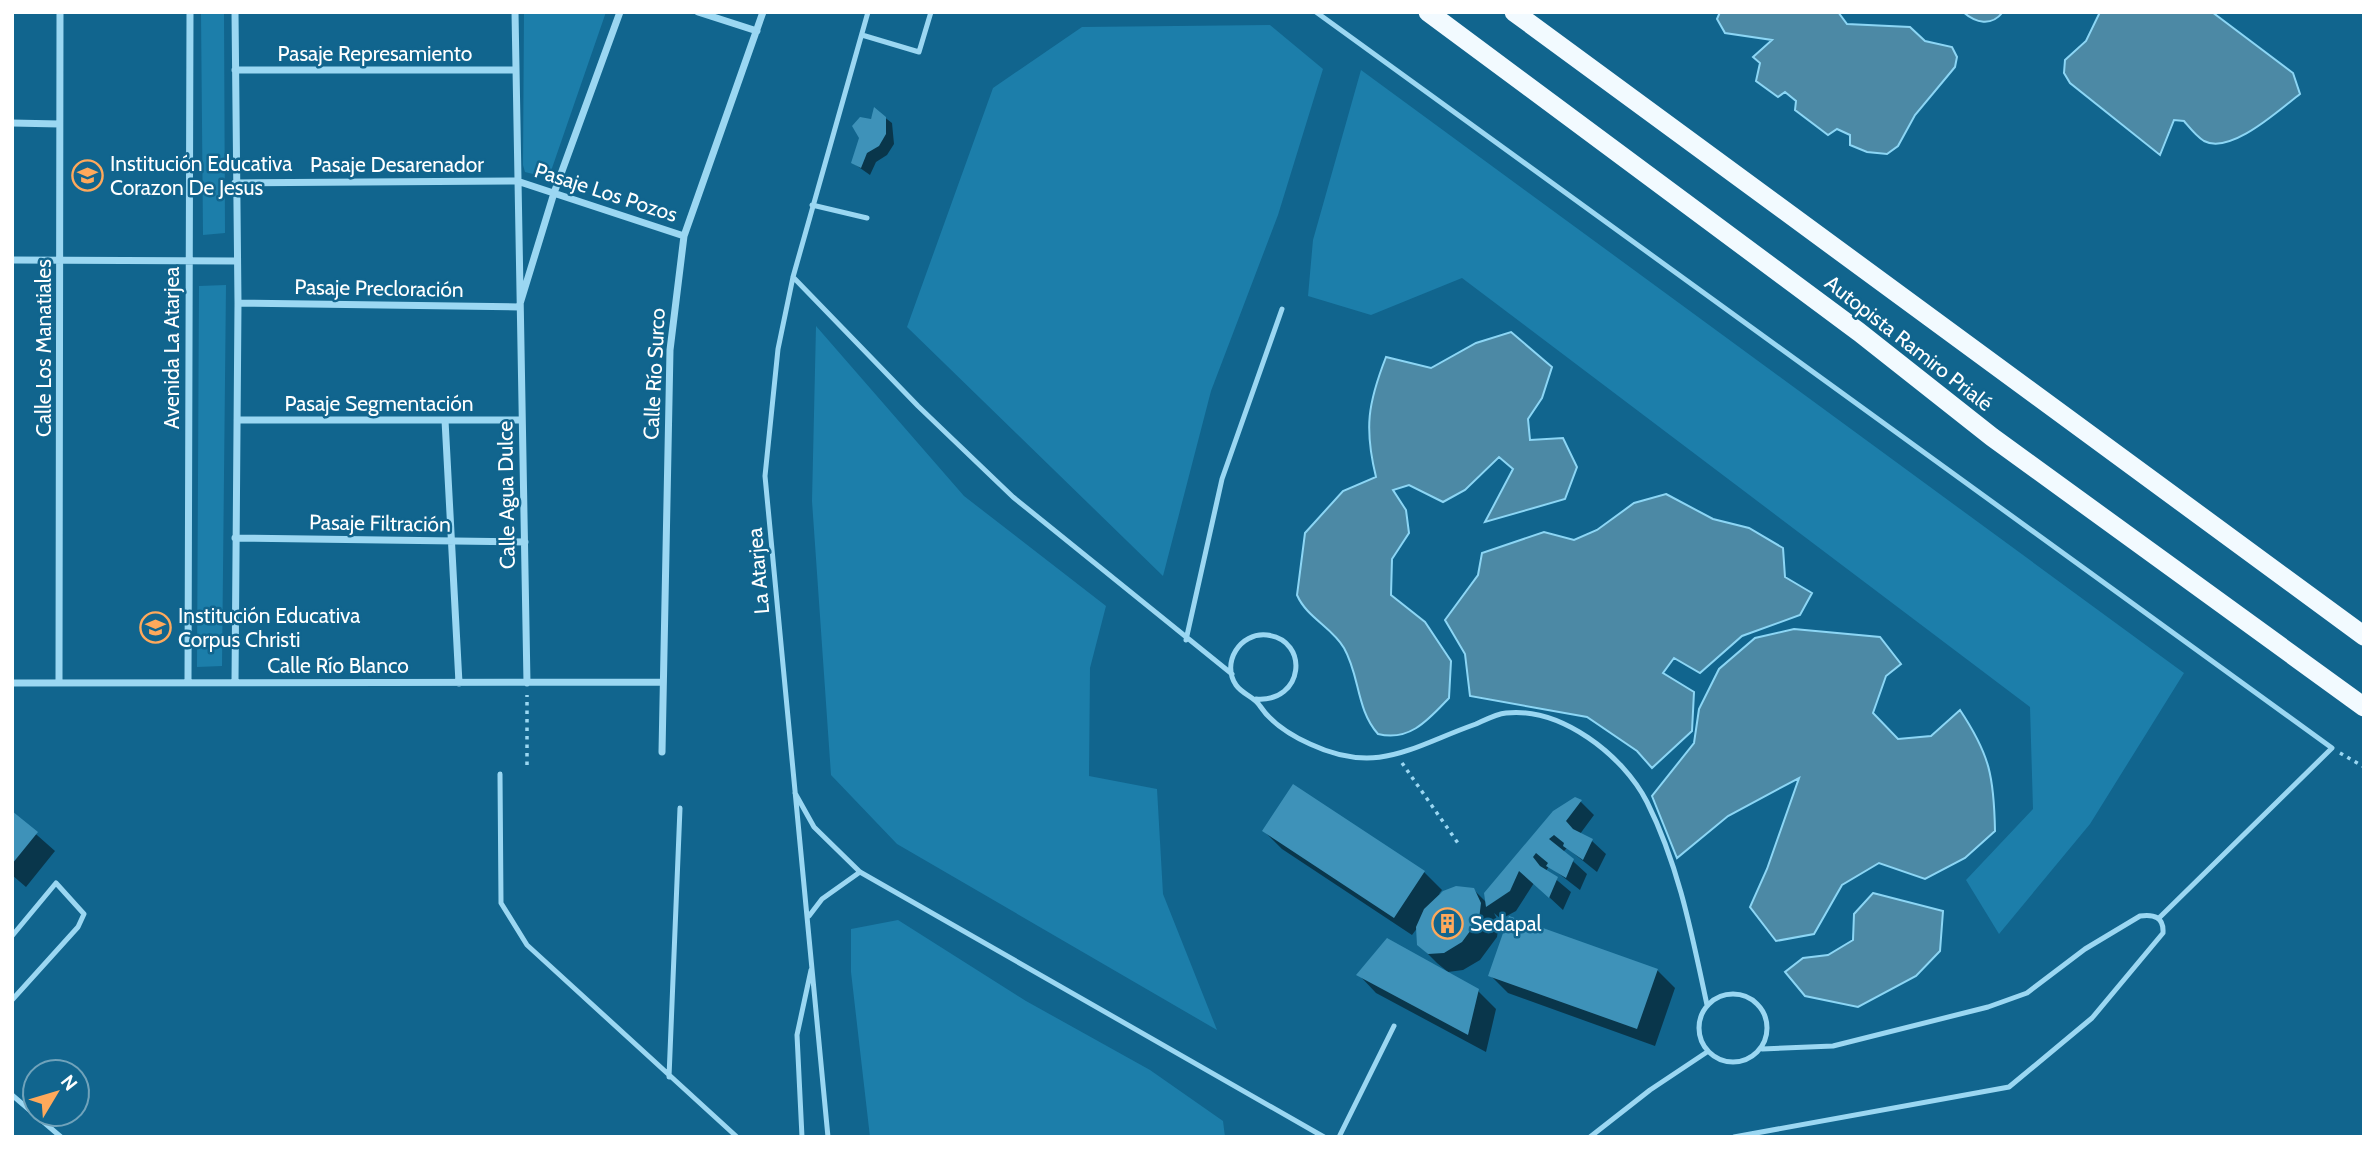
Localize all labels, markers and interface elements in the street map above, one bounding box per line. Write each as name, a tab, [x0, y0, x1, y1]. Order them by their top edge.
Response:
street label: Pasaje Represamiento	[278, 41, 472, 67]
place label: Institución Educativa Corazon De Jesus	[110, 151, 292, 200]
street label: Pasaje Desarenador	[310, 152, 484, 178]
street label: Pasaje Los Pozos	[531, 157, 681, 228]
school or university icon: Institución Educativa Corazon De Jesus	[70, 158, 104, 192]
street label: Calle Los Manatiales	[31, 259, 56, 437]
street label: Avenida La Atarjea	[159, 267, 185, 429]
street label: Autopista Ramiro Prialé	[1820, 270, 1998, 416]
street label: Pasaje Precloración	[294, 274, 464, 303]
street label: Calle Río Surco	[638, 307, 670, 441]
street label: Pasaje Segmentación	[284, 391, 474, 417]
street label: Calle Agua Dulce	[492, 420, 520, 569]
street label: Pasaje Filtración	[309, 509, 451, 538]
street label: La Atarjea	[742, 527, 775, 615]
place label: Institución Educativa Corpus Christi	[178, 603, 360, 652]
school or university icon: Institución Educativa Corpus Christi	[138, 610, 172, 644]
street label: Calle Río Blanco	[267, 653, 409, 678]
building icon: Sedapal	[1430, 906, 1464, 940]
place label: Sedapal	[1470, 911, 1542, 936]
north arrow	[21, 1058, 91, 1128]
text: N	[56, 1070, 82, 1095]

